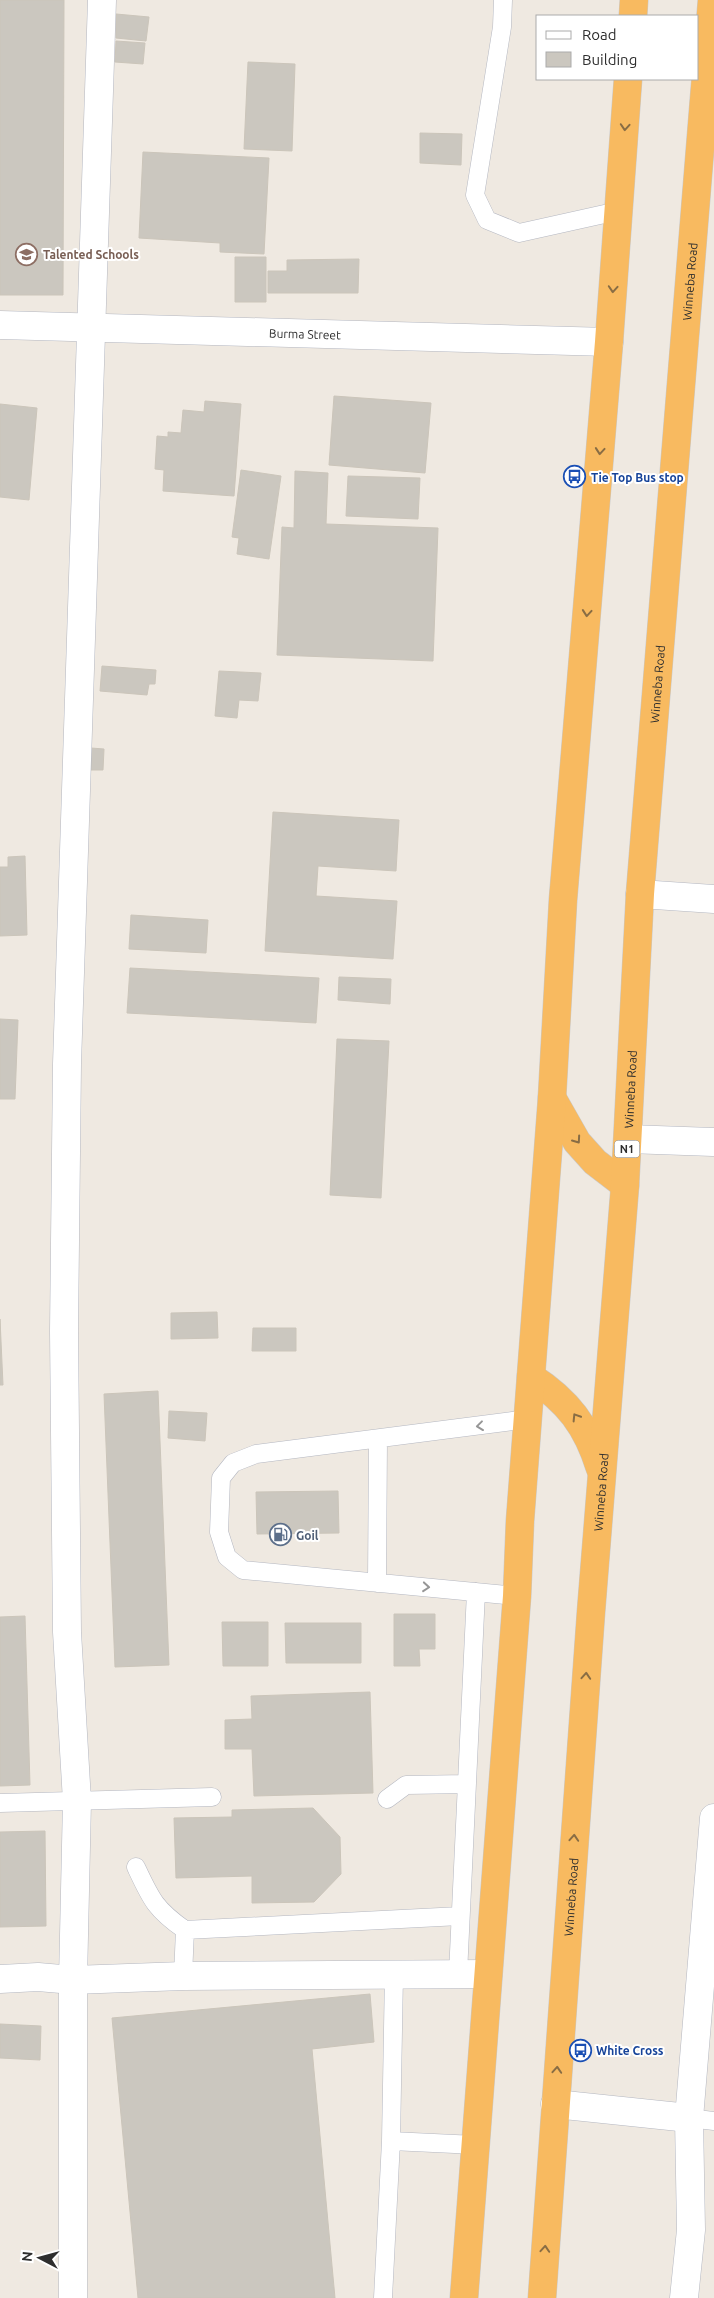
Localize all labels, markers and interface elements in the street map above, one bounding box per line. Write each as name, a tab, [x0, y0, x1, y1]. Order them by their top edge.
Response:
legend	[536, 15, 699, 80]
text: Road	[582, 26, 617, 43]
text: Building	[582, 51, 637, 68]
one-way arrow	[619, 124, 630, 132]
school or university icon: Talented Schools	[15, 242, 39, 266]
street label: Winneba Road	[680, 242, 699, 321]
place label: Talented Schools	[43, 248, 139, 261]
one-way arrow	[607, 286, 618, 294]
street label: Burma Street	[269, 326, 341, 341]
one-way arrow	[595, 448, 606, 456]
bus stop icon: Tie Top Bus stop	[563, 465, 587, 489]
place label: Tie Top Bus stop	[591, 471, 684, 484]
one-way arrow	[582, 610, 593, 618]
street label: Winneba Road	[647, 645, 667, 724]
street label: Winneba Road	[621, 1050, 638, 1129]
one-way arrow	[571, 1134, 580, 1143]
road number: N1	[614, 1140, 640, 1158]
one-way arrow	[573, 1413, 582, 1422]
one-way arrow	[475, 1420, 484, 1430]
street label: Winneba Road	[591, 1453, 610, 1532]
fuel station icon: Goil	[268, 1523, 292, 1547]
place label: Goil	[296, 1529, 319, 1542]
one-way arrow	[422, 1582, 430, 1593]
one-way arrow	[580, 1672, 591, 1680]
one-way arrow	[568, 1834, 579, 1842]
street label: Winneba Road	[561, 1858, 580, 1937]
bus stop icon: White Cross	[568, 2038, 592, 2062]
place label: White Cross	[596, 2044, 664, 2057]
one-way arrow	[552, 2066, 563, 2074]
north arrow	[15, 2233, 65, 2283]
one-way arrow	[539, 2245, 550, 2253]
text: N	[19, 2251, 36, 2263]

